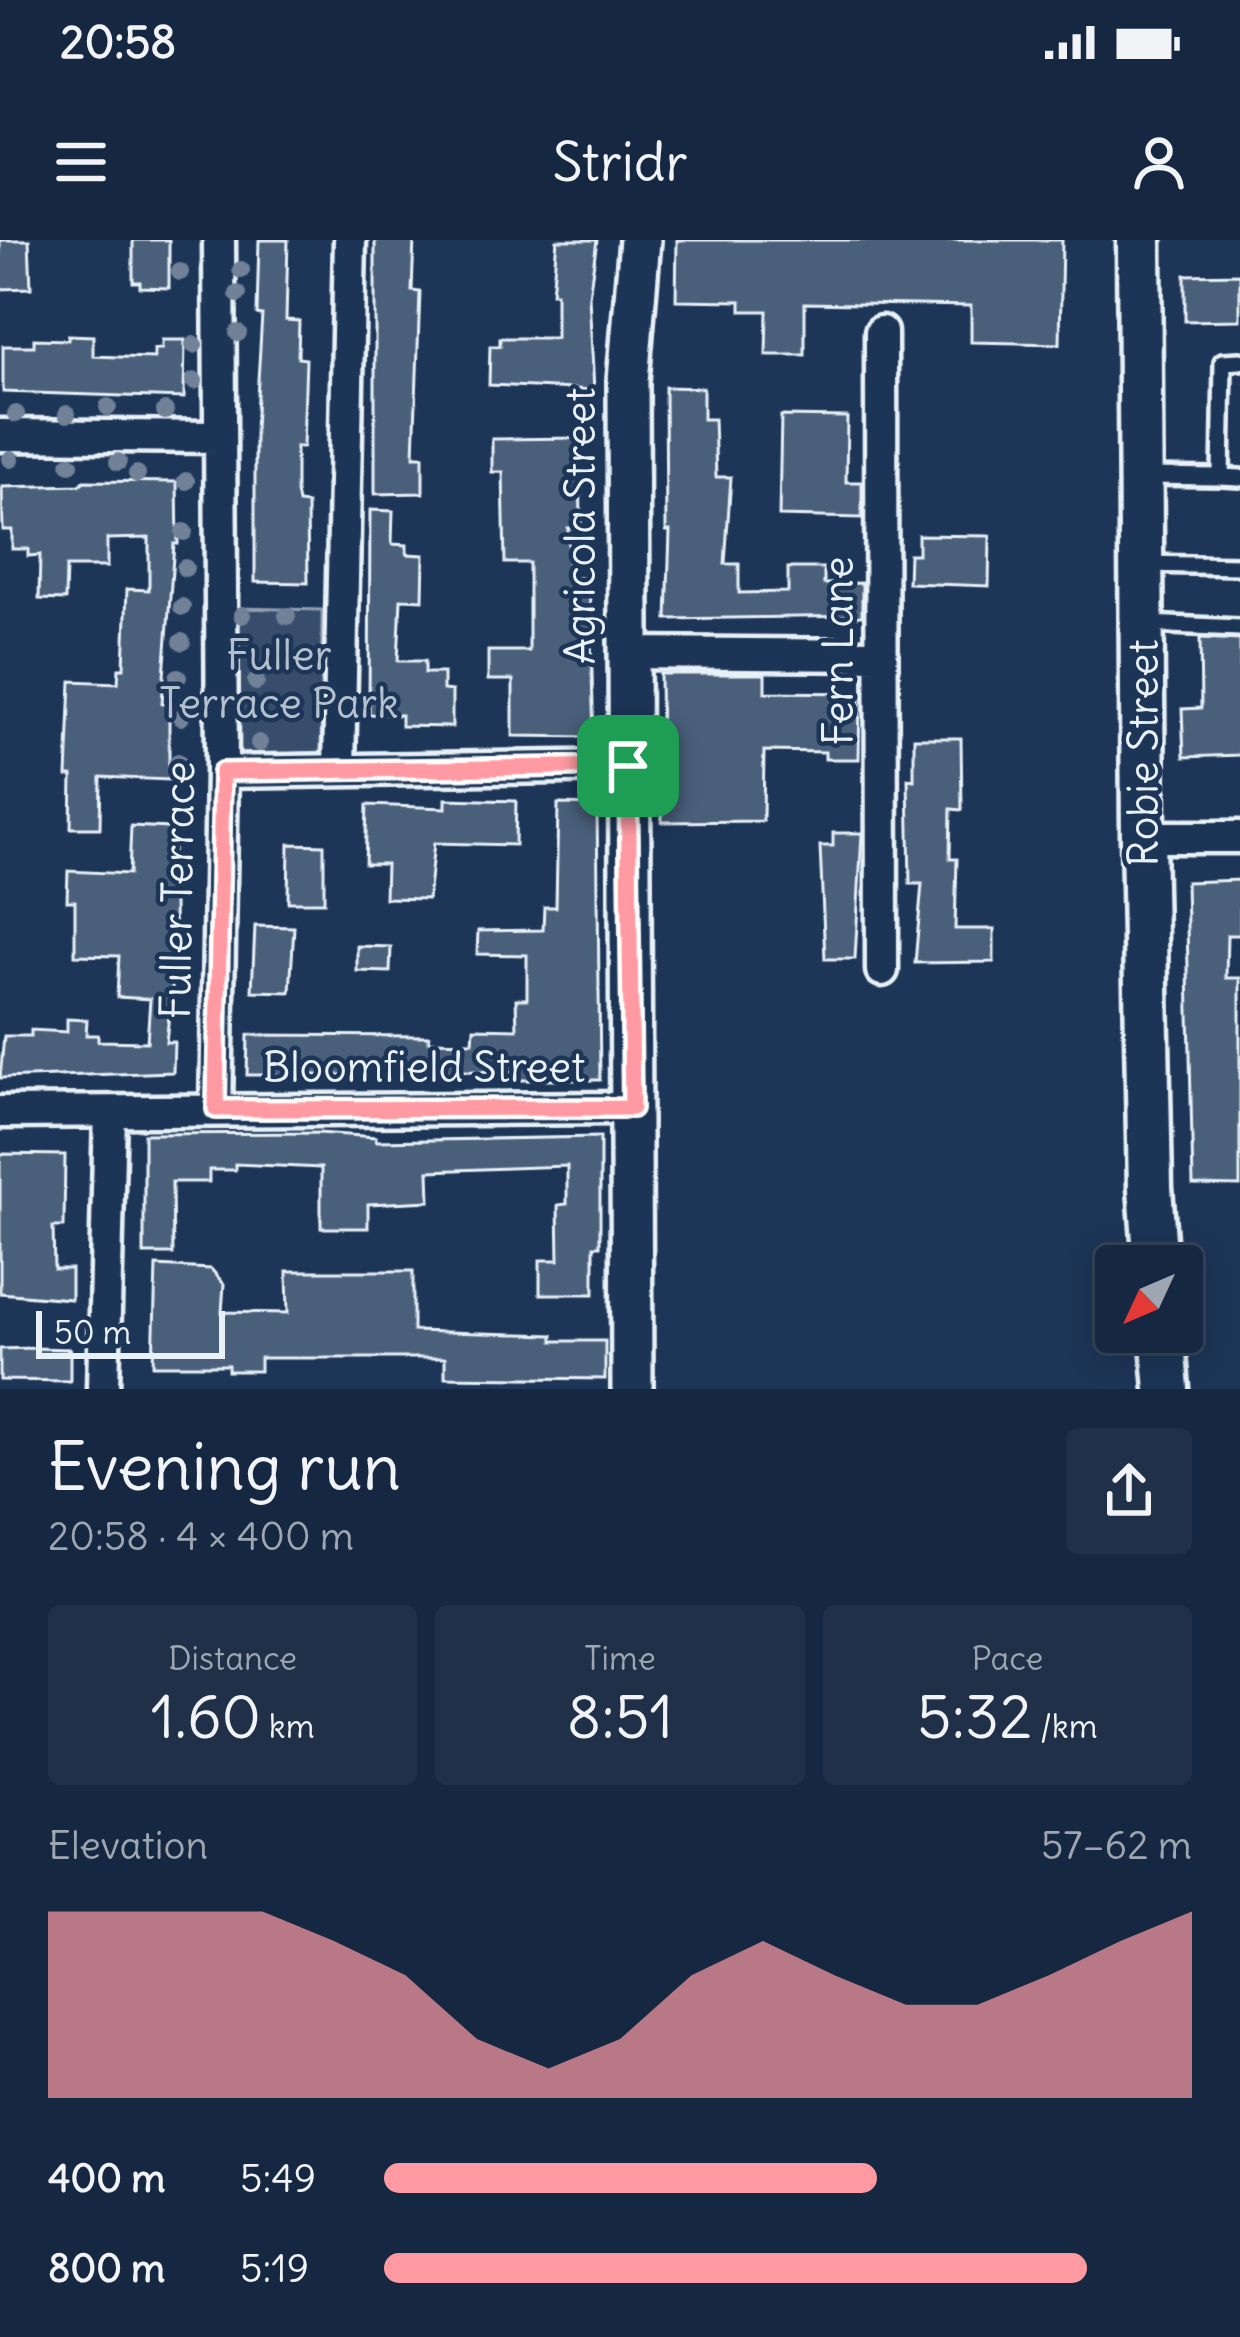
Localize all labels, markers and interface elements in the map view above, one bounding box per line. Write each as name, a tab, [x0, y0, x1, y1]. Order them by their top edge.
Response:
text: 20:58	[60, 14, 176, 70]
text: Stridr	[552, 128, 688, 196]
icon: menu	[48, 129, 114, 195]
icon: person	[1126, 129, 1192, 195]
street label: Agricola Street	[554, 387, 606, 665]
street label: Fern Lane	[812, 556, 864, 746]
park label: Fuller Terrace Park	[159, 629, 399, 729]
street label: Robie Street	[1117, 639, 1169, 867]
pin	[577, 715, 679, 817]
icon: arrive	[595, 733, 661, 799]
street label: Fuller Terrace	[149, 761, 205, 1019]
street label: Bloomfield Street	[263, 1041, 585, 1093]
north arrow	[1095, 1245, 1203, 1353]
map controls	[1095, 1245, 1203, 1353]
scale bar	[36, 1305, 225, 1358]
text: 50 m	[54, 1311, 131, 1353]
text: Evening run	[48, 1425, 401, 1508]
button: share	[1066, 1428, 1192, 1554]
text: 20:58 · 4 × 400 m	[48, 1512, 354, 1561]
text: Distance	[168, 1637, 297, 1679]
text: Time	[584, 1637, 656, 1679]
text: Pace	[971, 1637, 1043, 1679]
text: 1.60	[151, 1679, 261, 1754]
text: 8:51	[567, 1679, 673, 1754]
text: 5:32	[917, 1679, 1032, 1754]
text: km	[261, 1705, 315, 1747]
text: /km	[1032, 1705, 1098, 1747]
text: Elevation	[48, 1821, 208, 1870]
text: 57–62 m	[1041, 1821, 1192, 1870]
text: 400 m	[48, 2154, 165, 2203]
text: 5:49	[240, 2154, 316, 2203]
text: 800 m	[48, 2244, 165, 2293]
text: 5:19	[240, 2244, 309, 2293]

